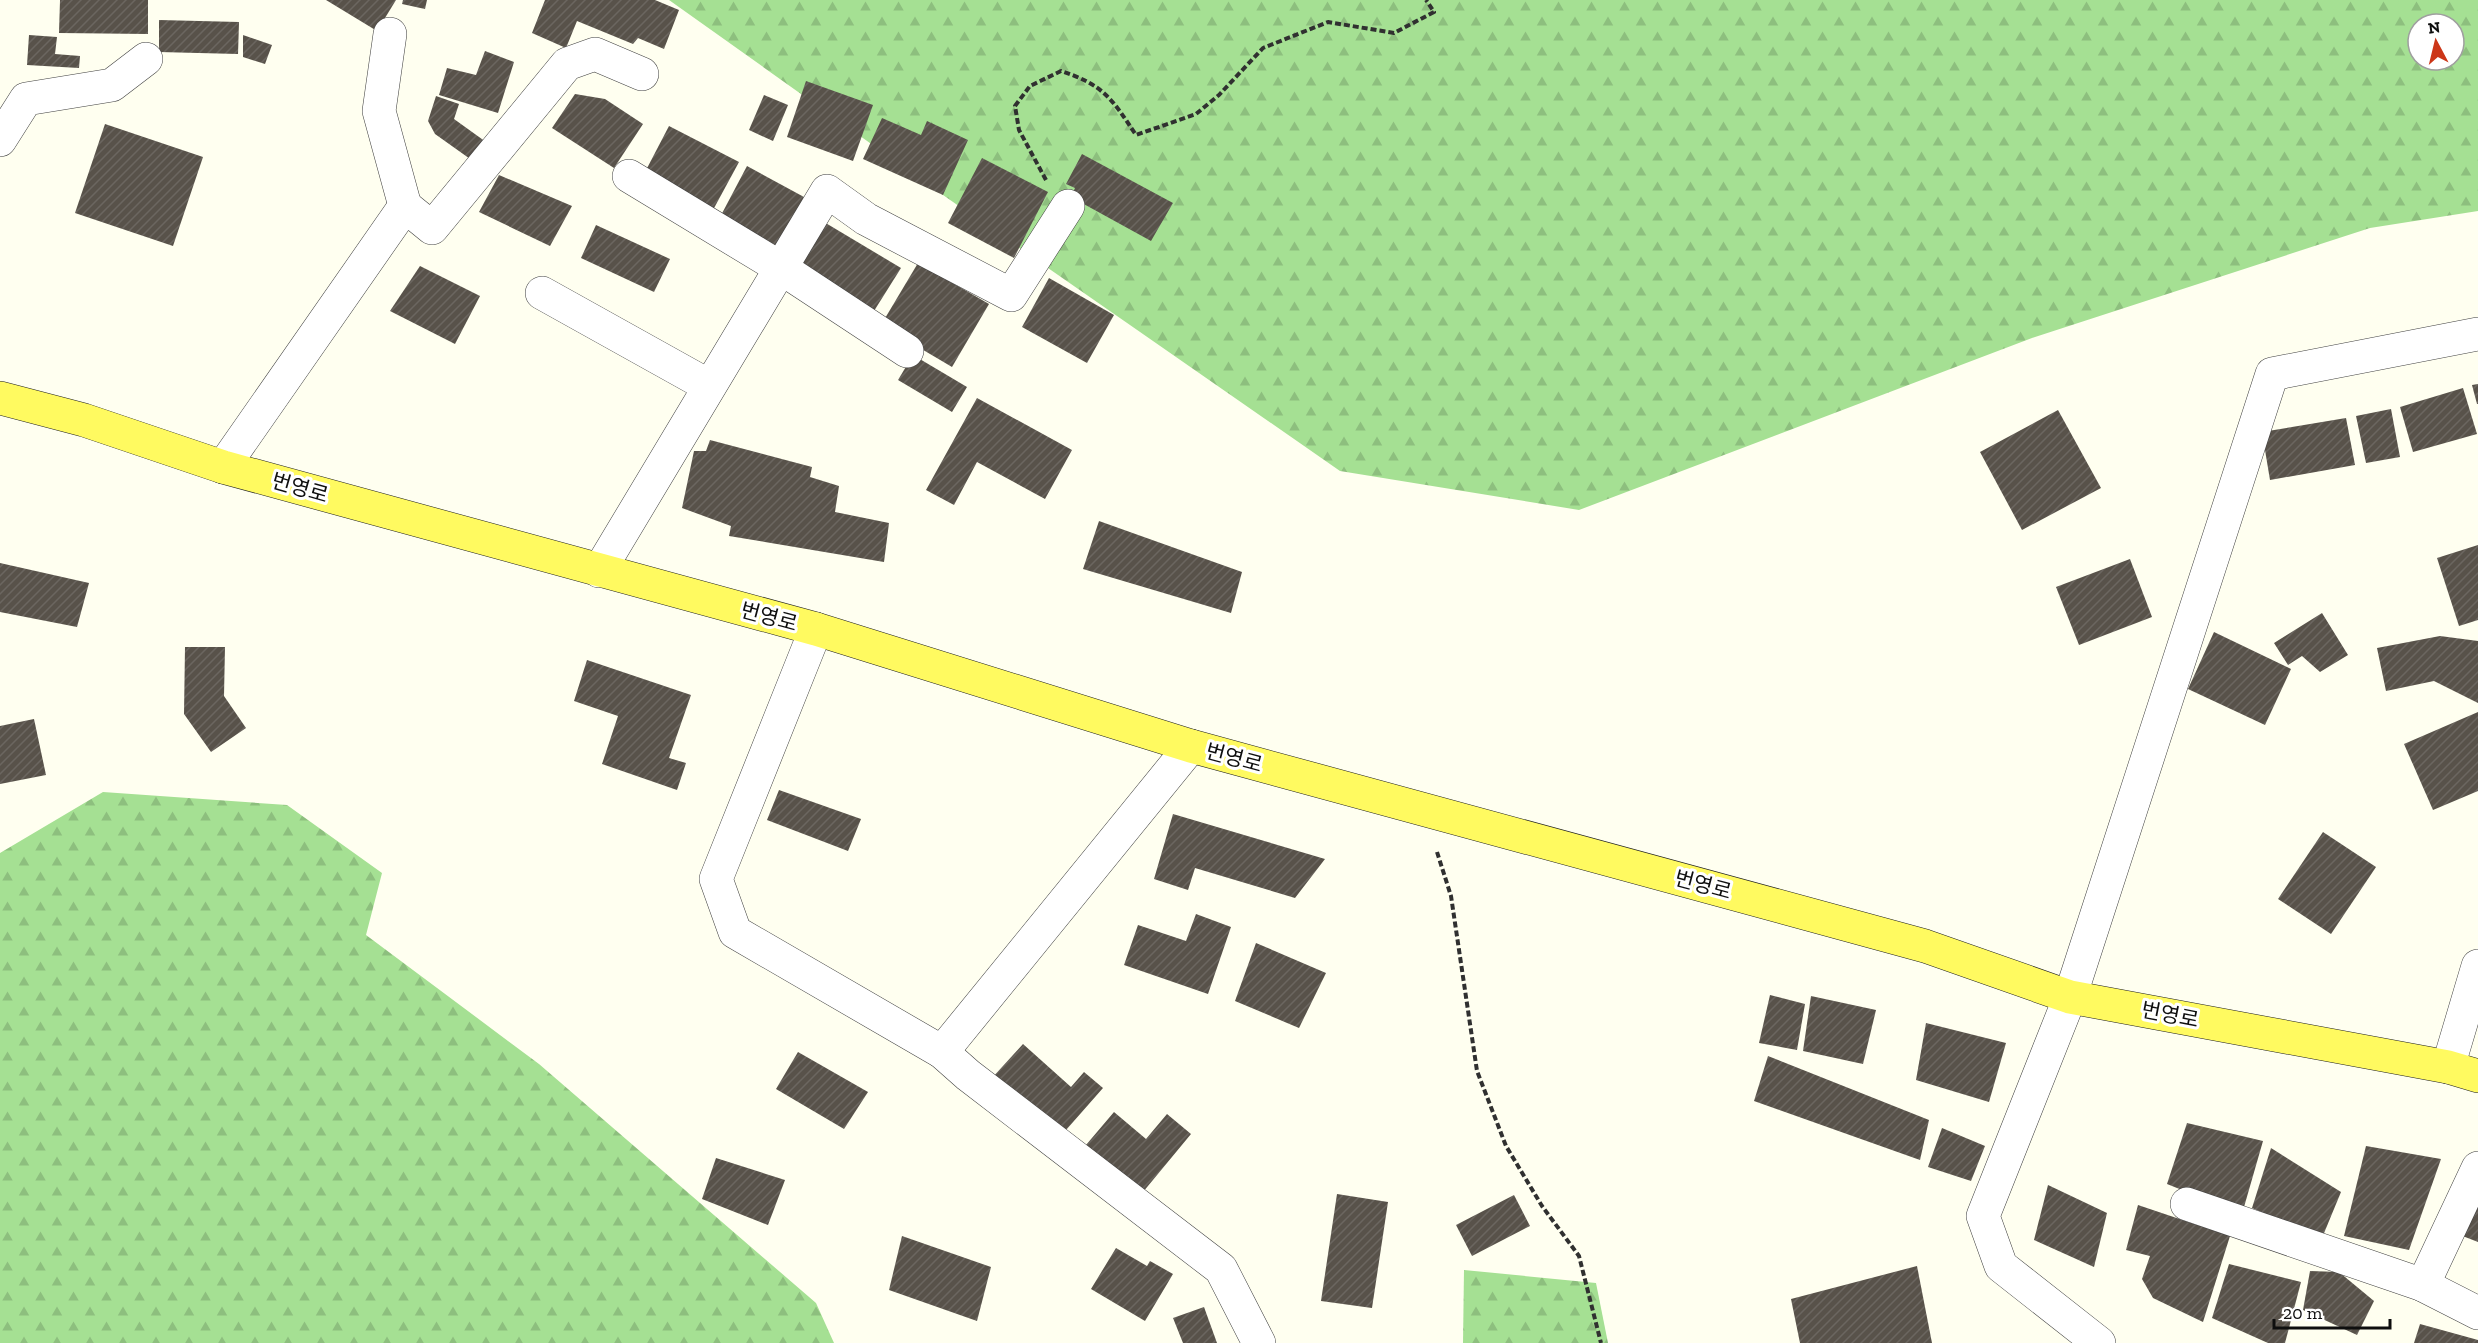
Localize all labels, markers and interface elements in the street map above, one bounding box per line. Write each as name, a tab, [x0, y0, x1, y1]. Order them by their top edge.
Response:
north arrow	[2406, 12, 2466, 72]
text: N	[2427, 17, 2441, 38]
street label: 번영로	[269, 468, 331, 508]
street label: 번영로	[738, 597, 800, 636]
street label: 번영로	[1203, 738, 1265, 777]
street label: 번영로	[1672, 865, 1734, 904]
street label: 번영로	[2139, 997, 2201, 1032]
scale bar	[2274, 1292, 2390, 1330]
text: 20 m	[2283, 1302, 2323, 1324]

